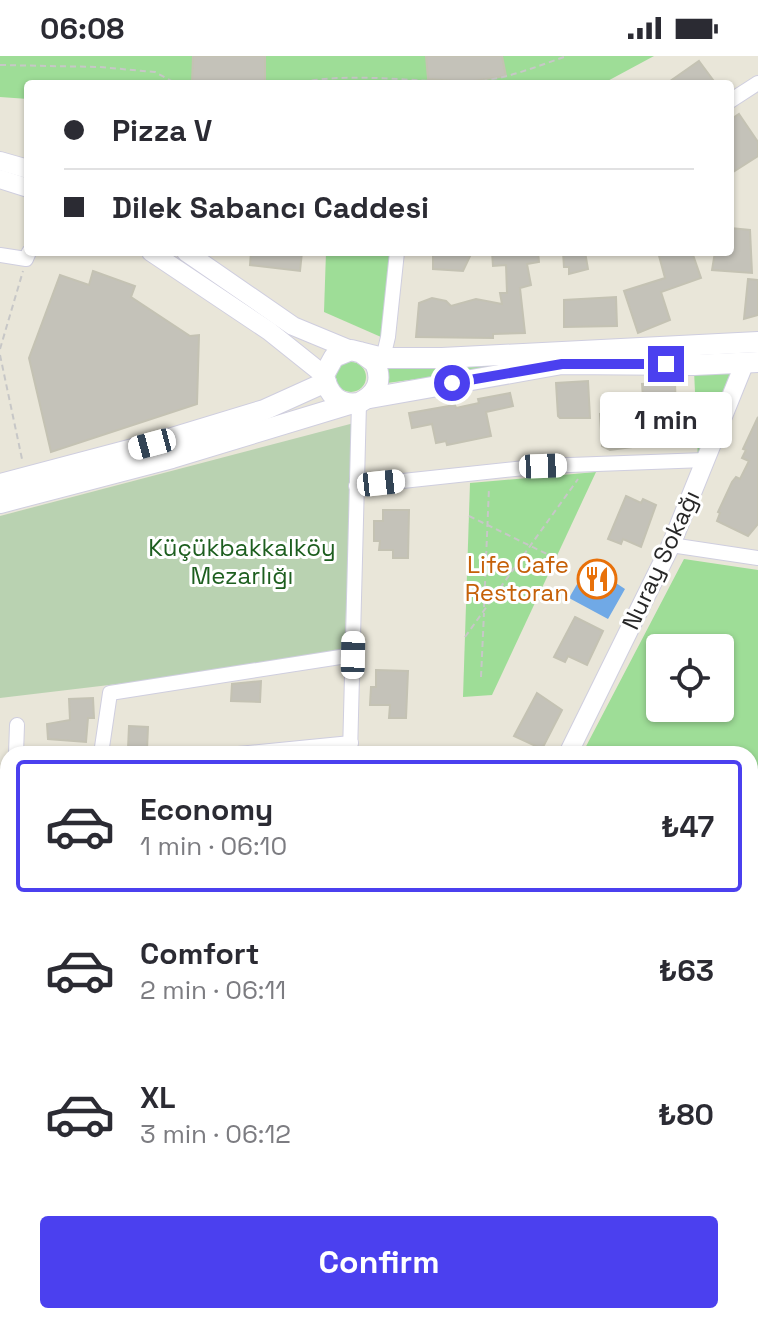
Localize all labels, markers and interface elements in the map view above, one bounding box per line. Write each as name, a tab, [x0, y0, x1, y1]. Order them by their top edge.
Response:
text: 06:08	[40, 9, 124, 48]
text: Pizza V	[112, 111, 212, 150]
text: Dilek Sabancı Caddesi	[112, 188, 429, 227]
route end	[648, 346, 684, 382]
route start	[434, 365, 470, 401]
callout: 1 min	[600, 392, 732, 448]
text: 1 min	[634, 403, 698, 437]
car	[126, 426, 178, 462]
car	[519, 453, 567, 479]
car	[356, 469, 406, 497]
street label: Nuray Sokağı	[615, 485, 706, 635]
park label: Küçükbakkalköy Mezarlığı	[148, 532, 336, 591]
place label: Life Cafe Restoran	[465, 549, 569, 608]
restaurant icon: Life Cafe Restoran	[576, 558, 618, 600]
car	[341, 631, 365, 679]
map controls	[646, 634, 734, 722]
button: locate	[646, 634, 734, 722]
icon: car	[44, 790, 116, 862]
text: Economy	[140, 790, 273, 829]
text: ₺47	[661, 807, 714, 846]
text: 1 min · 06:10	[140, 829, 287, 863]
icon: car	[44, 934, 116, 1006]
text: Comfort	[140, 934, 259, 973]
text: ₺63	[659, 951, 714, 990]
text: 2 min · 06:11	[140, 973, 286, 1007]
icon: car	[44, 1078, 116, 1150]
text: XL	[140, 1078, 176, 1117]
text: ₺80	[658, 1095, 714, 1134]
text: 3 min · 06:12	[140, 1117, 291, 1151]
button: Confirm	[40, 1216, 718, 1308]

